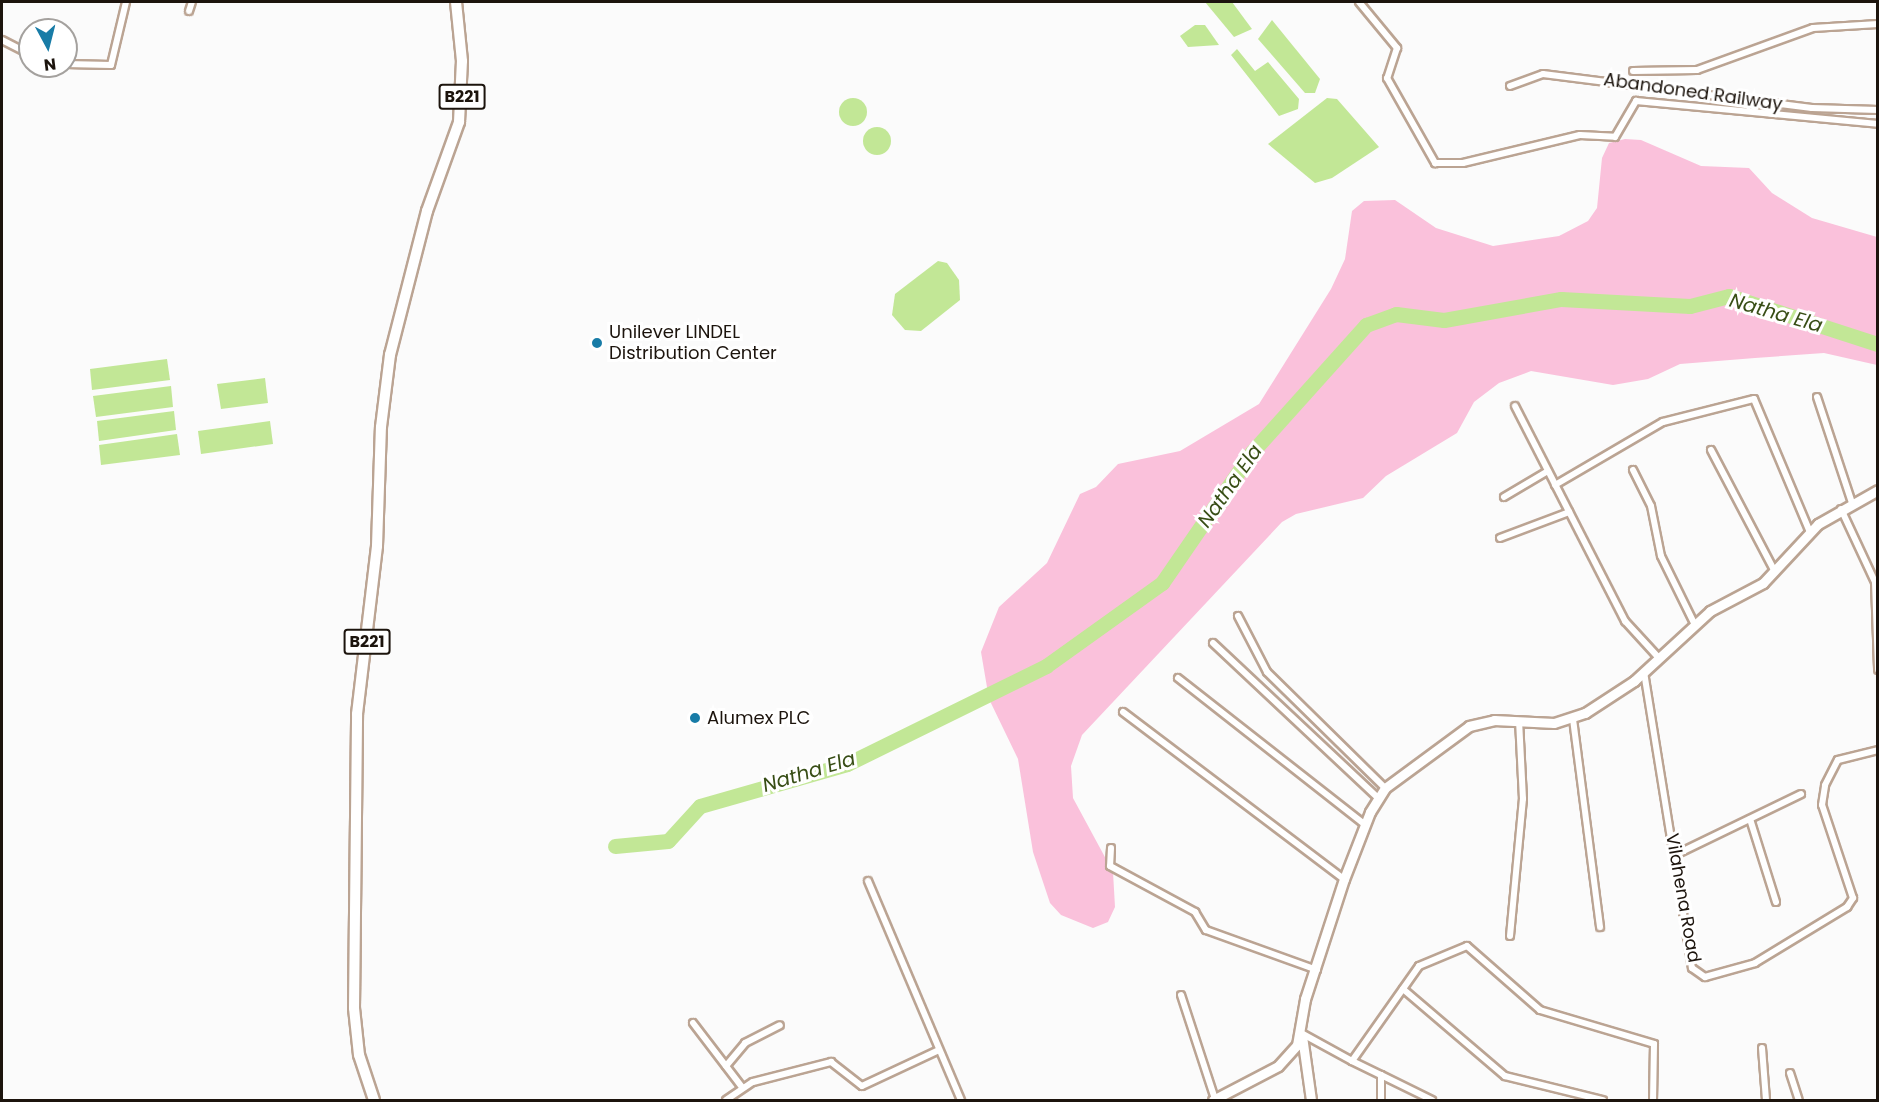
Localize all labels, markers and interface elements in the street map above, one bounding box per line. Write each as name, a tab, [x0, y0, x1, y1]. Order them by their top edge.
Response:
north arrow	[18, 18, 78, 78]
text: N	[43, 52, 57, 77]
street label: Abandoned Railway	[1602, 69, 1784, 115]
road number: B221	[438, 84, 486, 110]
water label: Natha Ela	[1727, 288, 1825, 338]
place label: Unilever LINDEL Distribution Center	[609, 322, 777, 364]
marker: Unilever LINDEL Distribution Center	[590, 336, 604, 350]
water label: Natha Ela	[1193, 440, 1267, 532]
road number: B221	[343, 629, 391, 655]
place label: Alumex PLC	[707, 707, 810, 729]
marker: Alumex PLC	[688, 711, 702, 725]
water label: Natha Ela	[760, 747, 858, 797]
street label: Vilahena Road	[1661, 832, 1705, 964]

